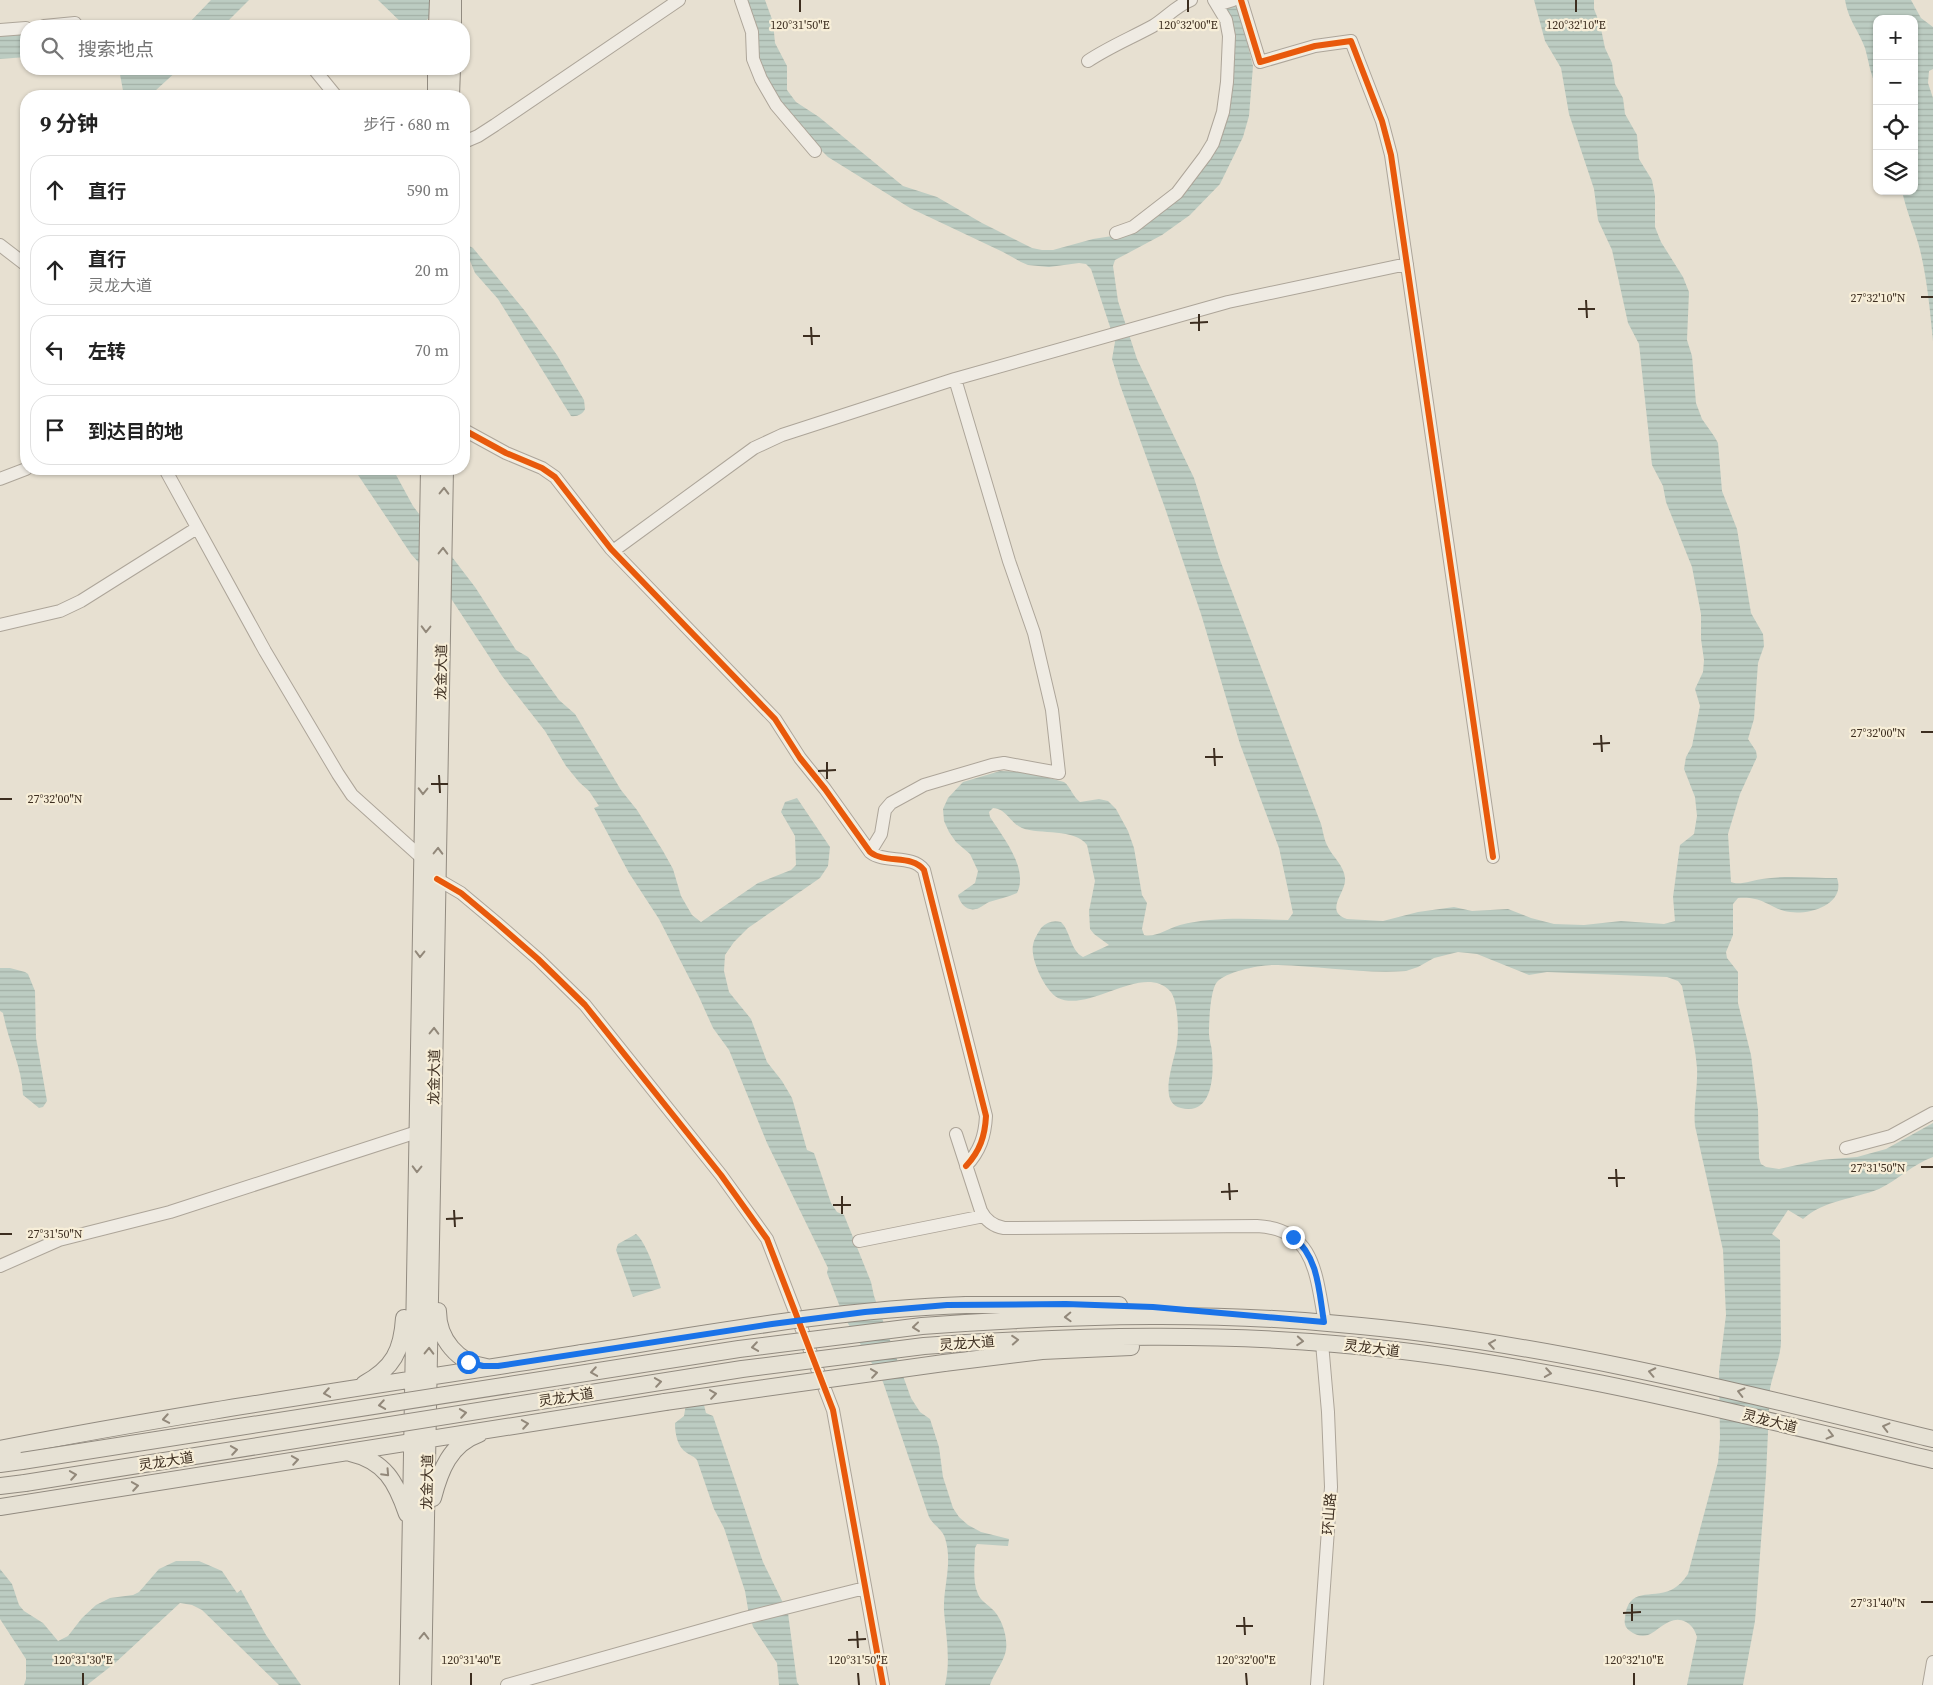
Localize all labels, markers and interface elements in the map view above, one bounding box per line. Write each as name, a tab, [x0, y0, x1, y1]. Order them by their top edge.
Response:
map controls	[1873, 15, 1918, 195]
button: +	[1873, 15, 1918, 60]
text: 120°31'50"E	[770, 17, 830, 33]
text: 120°32'00"E	[1158, 17, 1218, 33]
text: 120°32'10"E	[1546, 17, 1606, 33]
search box	[20, 20, 470, 75]
icon: search	[38, 34, 66, 62]
text: 搜索地点	[78, 36, 154, 62]
button: −	[1873, 60, 1918, 105]
button: locate	[1873, 105, 1918, 150]
text: 9 分钟	[40, 109, 98, 138]
text: 步行 · 680 m	[364, 113, 450, 135]
button: layers	[1873, 150, 1918, 195]
icon: ahead	[41, 176, 69, 204]
text: 直行	[88, 178, 126, 204]
text: 590 m	[407, 179, 449, 201]
text: 直行	[88, 246, 126, 272]
icon: ahead	[41, 256, 69, 284]
text: 20 m	[415, 259, 449, 281]
text: 灵龙大道	[88, 274, 152, 296]
text: 27°32'10"N	[1850, 290, 1906, 306]
icon: left	[41, 336, 69, 364]
text: 左转	[88, 338, 126, 364]
text: 70 m	[415, 339, 449, 361]
icon: arrive	[41, 416, 69, 444]
text: 到达目的地	[88, 418, 183, 444]
one-way arrow	[439, 486, 449, 494]
one-way arrow	[438, 547, 448, 554]
one-way arrow	[421, 626, 431, 633]
street label: 龙金大道	[431, 644, 451, 700]
text: 27°32'00"N	[1850, 725, 1906, 741]
one-way arrow	[418, 788, 428, 795]
text: 27°32'00"N	[27, 791, 83, 807]
one-way arrow	[432, 847, 443, 855]
one-way arrow	[415, 950, 425, 958]
one-way arrow	[429, 1027, 440, 1035]
street label: 龙金大道	[424, 1049, 444, 1105]
text: 27°31'50"N	[1850, 1160, 1906, 1176]
one-way arrow	[411, 1165, 422, 1173]
text: 27°31'50"N	[27, 1226, 83, 1242]
route end	[1282, 1226, 1305, 1249]
one-way arrow	[1064, 1312, 1072, 1323]
one-way arrow	[912, 1321, 920, 1332]
street label: 灵龙大道	[938, 1331, 996, 1355]
one-way arrow	[1011, 1335, 1019, 1346]
street label: 灵龙大道	[1343, 1335, 1401, 1361]
one-way arrow	[1296, 1336, 1304, 1347]
one-way arrow	[1488, 1339, 1496, 1349]
one-way arrow	[750, 1341, 759, 1351]
one-way arrow	[424, 1347, 434, 1355]
route start	[457, 1351, 480, 1374]
one-way arrow	[590, 1366, 599, 1376]
one-way arrow	[870, 1368, 878, 1379]
one-way arrow	[1543, 1368, 1552, 1378]
one-way arrow	[1647, 1368, 1656, 1378]
one-way arrow	[654, 1378, 663, 1388]
street label: 灵龙大道	[537, 1383, 595, 1411]
one-way arrow	[1736, 1387, 1745, 1398]
one-way arrow	[322, 1388, 331, 1398]
one-way arrow	[709, 1389, 717, 1400]
one-way arrow	[377, 1399, 385, 1410]
street label: 灵龙大道	[1740, 1405, 1800, 1437]
one-way arrow	[459, 1409, 468, 1419]
one-way arrow	[162, 1413, 170, 1424]
one-way arrow	[521, 1419, 529, 1430]
one-way arrow	[1881, 1422, 1890, 1433]
one-way arrow	[1826, 1429, 1835, 1440]
one-way arrow	[230, 1445, 238, 1456]
street label: 灵龙大道	[137, 1447, 195, 1475]
street label: 龙金大道	[417, 1454, 437, 1510]
one-way arrow	[291, 1456, 299, 1466]
one-way arrow	[380, 1467, 389, 1476]
one-way arrow	[69, 1471, 78, 1481]
one-way arrow	[131, 1481, 139, 1492]
street label: 环山路	[1318, 1492, 1340, 1536]
text: 27°31'40"N	[1850, 1595, 1906, 1611]
one-way arrow	[419, 1632, 429, 1640]
text: 120°31'30"E	[53, 1652, 113, 1668]
text: 120°31'40"E	[441, 1652, 501, 1668]
text: 120°31'50"E	[828, 1652, 888, 1668]
text: 120°32'00"E	[1216, 1652, 1276, 1668]
text: 120°32'10"E	[1604, 1652, 1664, 1668]

